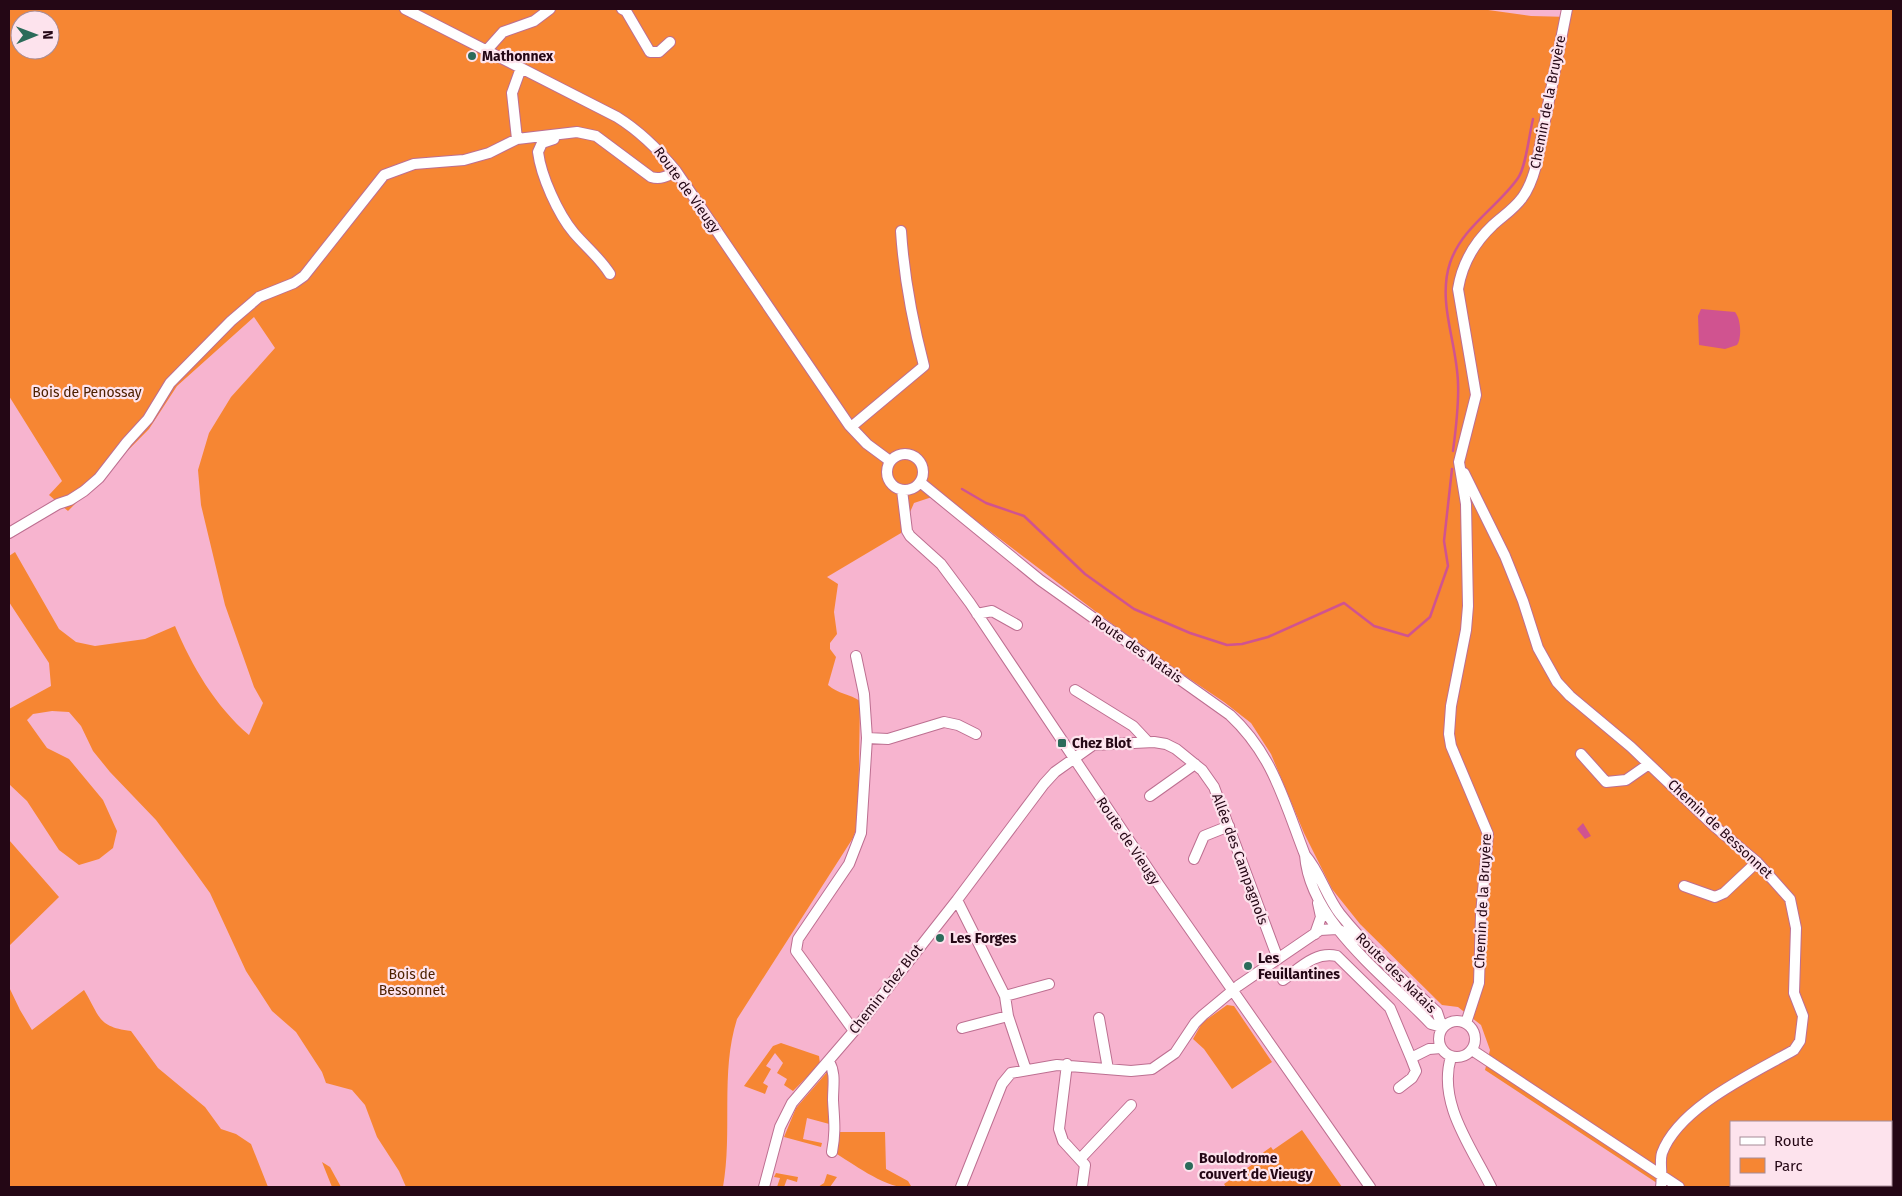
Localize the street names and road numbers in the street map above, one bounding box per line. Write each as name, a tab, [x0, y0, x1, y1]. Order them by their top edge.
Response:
street label: Chemin de la Bruyère	[1527, 34, 1569, 170]
street label: Route de Vieugy	[650, 144, 724, 236]
street label: Route des Natais	[1088, 611, 1186, 687]
street label: Chemin de Bessonnet	[1664, 776, 1777, 883]
street label: Allée des Campagnols	[1208, 791, 1272, 927]
street label: Route de Vieugy	[1092, 794, 1164, 888]
street label: Chemin de la Bruyère	[1471, 833, 1495, 969]
street label: Route des Natais	[1352, 929, 1440, 1017]
street label: Chemin chez Blot	[846, 940, 927, 1037]

